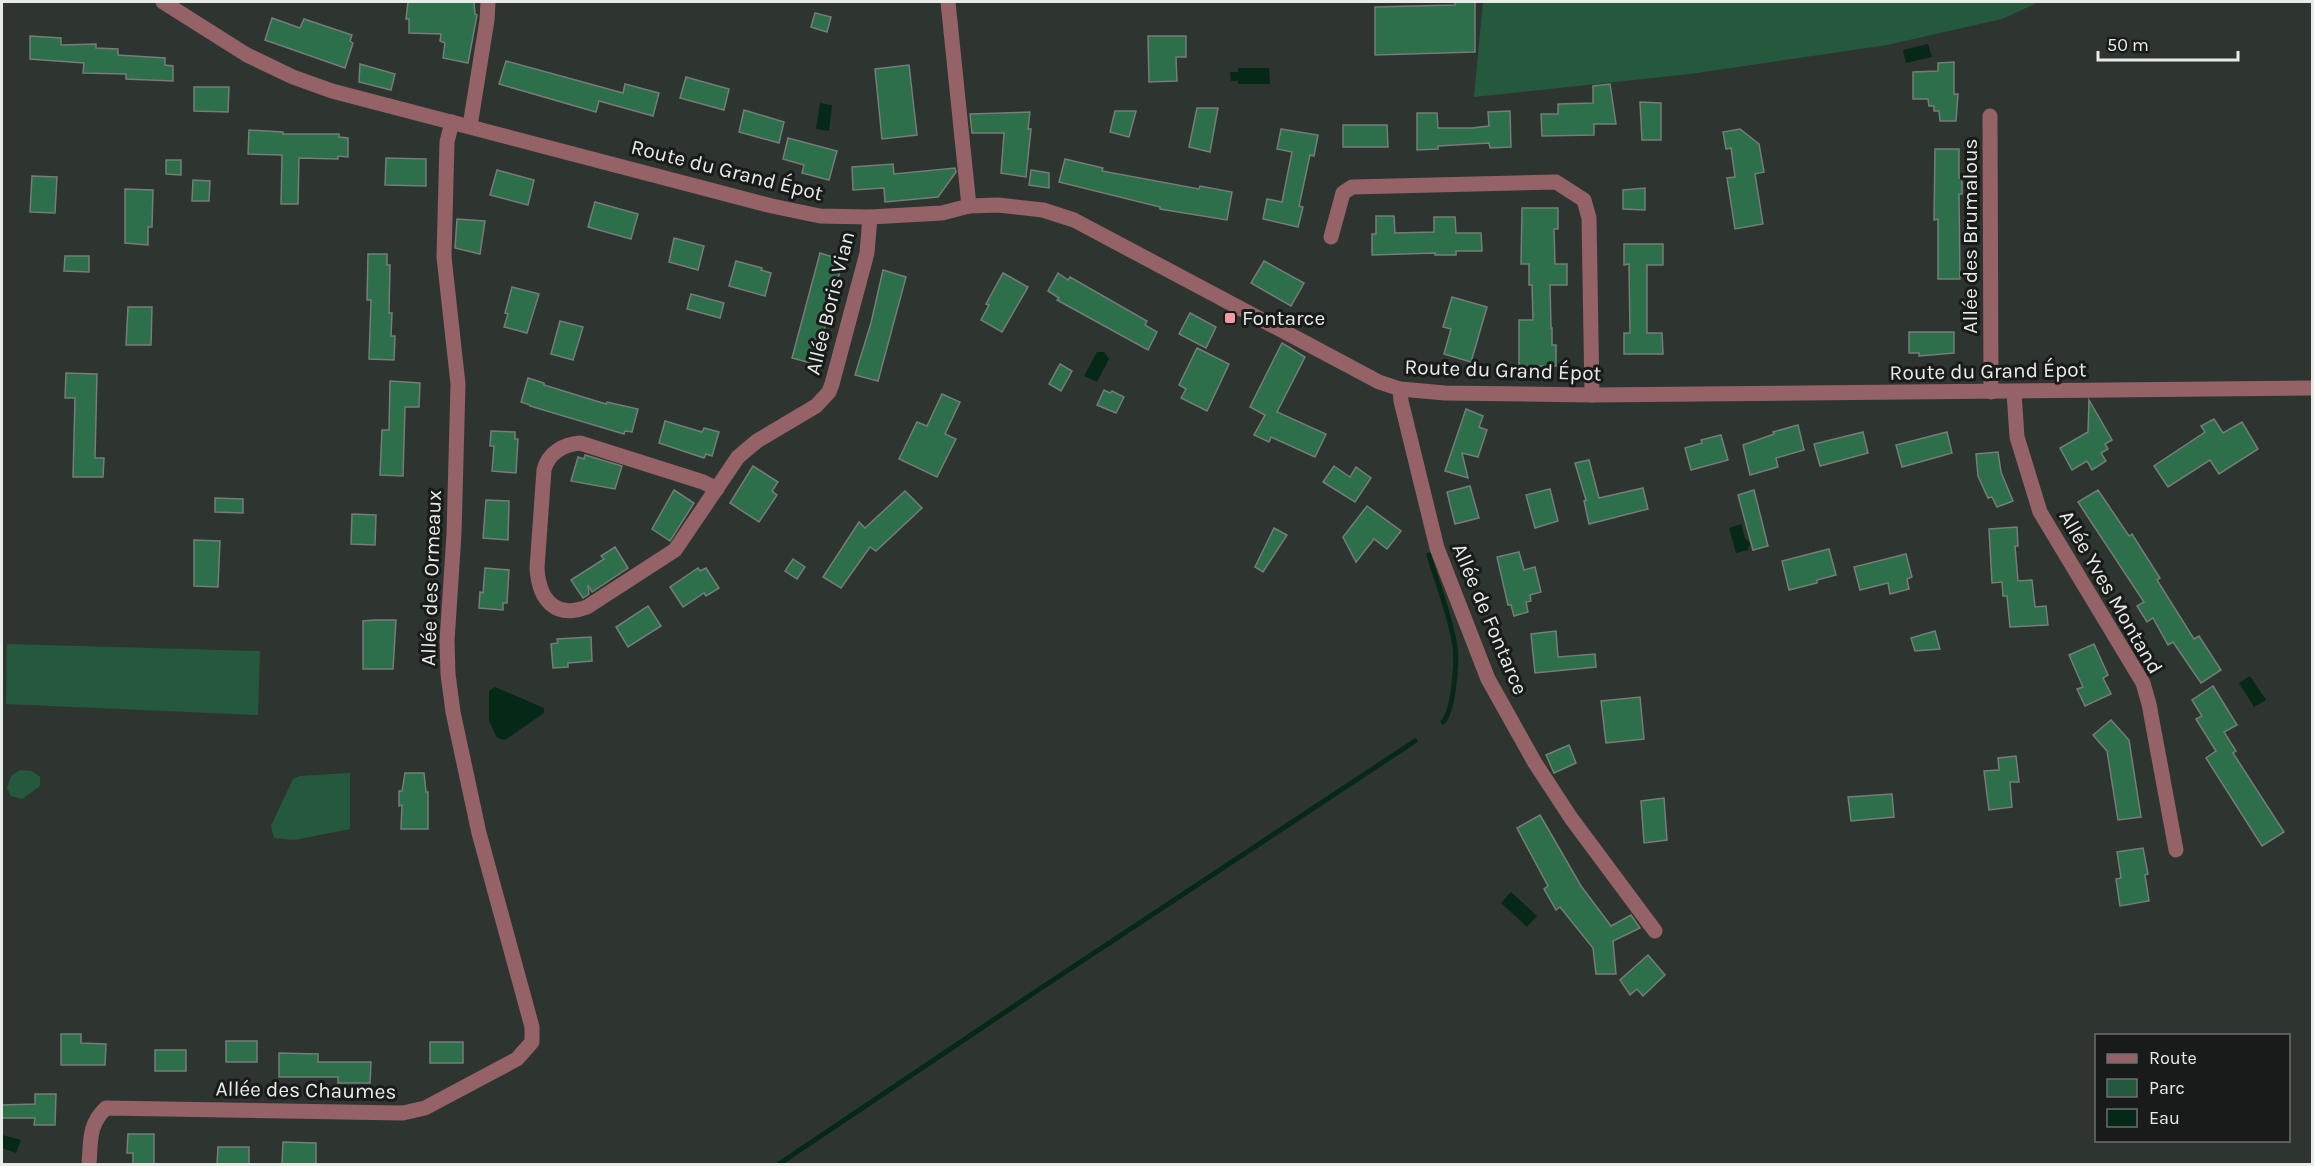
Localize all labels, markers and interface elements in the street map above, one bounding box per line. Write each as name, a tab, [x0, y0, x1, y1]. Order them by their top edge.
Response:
scale bar	[2098, 24, 2238, 62]
text: 50 m	[2107, 34, 2149, 56]
street label: Route du Grand Épot	[628, 135, 826, 206]
street label: Allée des Brumalous	[1958, 138, 1982, 334]
street label: Allée Boris Vian	[801, 229, 859, 377]
place label: Fontarce	[1242, 306, 1325, 330]
marker: Fontarce	[1223, 311, 1237, 325]
street label: Route du Grand Épot	[1404, 355, 1602, 385]
street label: Route du Grand Épot	[1889, 357, 2087, 385]
street label: Allée des Ormeaux	[416, 489, 446, 666]
street label: Allée Yves Montand	[2054, 506, 2168, 678]
street label: Allée de Fontarce	[1447, 540, 1533, 698]
legend	[2095, 1034, 2290, 1142]
text: Route	[2149, 1047, 2197, 1069]
street label: Allée des Chaumes	[215, 1076, 397, 1104]
text: Parc	[2149, 1077, 2185, 1099]
text: Eau	[2149, 1107, 2180, 1129]

